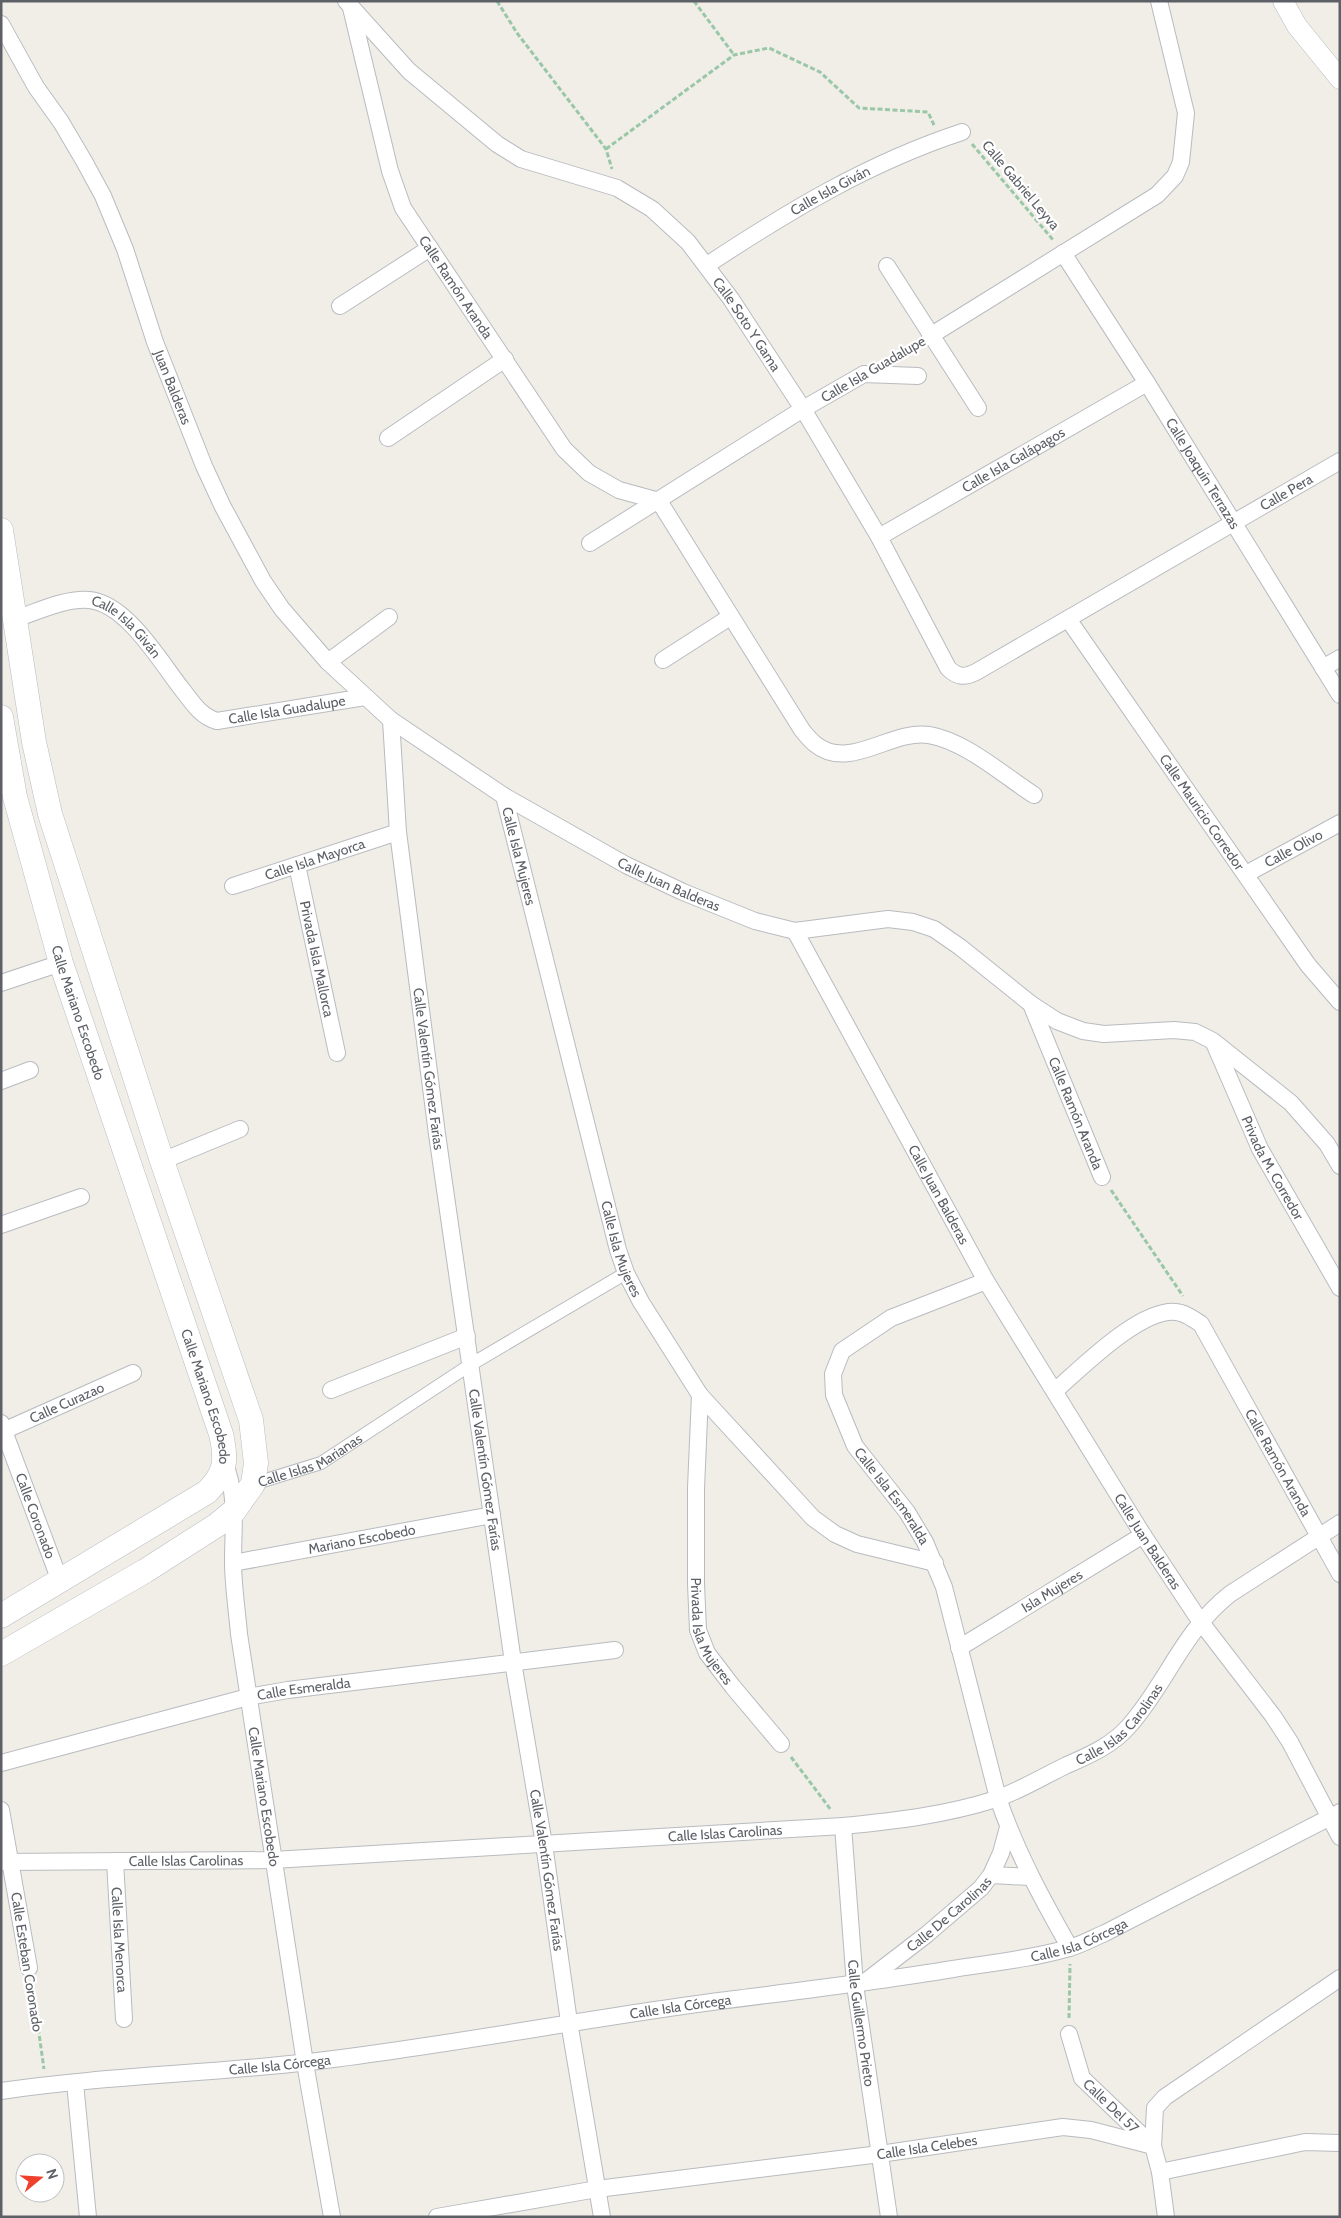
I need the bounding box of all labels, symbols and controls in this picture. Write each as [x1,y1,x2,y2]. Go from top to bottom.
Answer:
street label: Calle Gabriel Leyva [978,136,1064,234]
street label: Calle Isla Giván [787,162,873,220]
street label: Calle Ramón Aranda [415,232,497,342]
street label: Calle Soto Y Gama [709,274,785,375]
street label: Calle Isla Guadalupe [817,332,929,406]
street label: Juan Balderas [150,347,196,427]
street label: Calle Joaquín Terrazas [1162,414,1244,532]
street label: Calle Isla Galápagos [959,423,1068,496]
street label: Calle Pera [1256,470,1316,515]
street label: Calle Isla Giván [90,591,165,662]
street label: Calle Isla Guadalupe [227,691,347,728]
street label: Calle Mauricio Corredor [1155,751,1249,874]
street label: Calle Isla Mujeres [498,805,540,907]
street label: Calle Olivo [1261,825,1326,871]
street label: Calle Isla Mayorca [262,834,367,884]
street label: Calle Juan Balderas [614,853,723,915]
street label: Privada Isla Mallorca [296,899,338,1019]
street label: Calle Mariano Escobedo [48,943,109,1083]
street label: Calle Valentín Gómez Farías [409,987,448,1151]
street label: Calle Ramón Aranda [1045,1054,1107,1172]
street label: Privada M. Corredor [1238,1113,1308,1224]
street label: Calle Juan Balderas [904,1142,973,1248]
street label: Calle Isla Mujeres [597,1199,646,1300]
street label: Calle Mariano Escobedo [177,1327,233,1465]
street label: Calle Curazao [26,1378,107,1427]
street label: Calle Valentín Gómez Farías [465,1388,506,1552]
street label: Calle Ramón Aranda [1241,1406,1315,1520]
street label: Calle Islas Marianas [256,1429,366,1491]
street label: Calle Isla Esmeralda [850,1443,934,1548]
street label: Calle Coronado [11,1470,60,1562]
street label: Calle Juan Balderas [1110,1490,1186,1593]
street label: Mariano Escobedo [307,1520,417,1558]
street label: Isla Mujeres [1018,1565,1086,1617]
street label: Privada Isla Mujeres [687,1577,737,1689]
street label: Calle Esmeralda [256,1673,352,1704]
street label: Calle Islas Carolinas [1073,1680,1167,1769]
street label: Calle Mariano Escobedo [244,1726,284,1868]
street label: Calle Valentín Gómez Farías [526,1788,568,1952]
street label: Calle Islas Carolinas [668,1821,783,1845]
street label: Calle Islas Carolinas [129,1851,243,1870]
street label: Calle De Carolinas [903,1873,996,1956]
street label: Calle Isla Menorca [107,1886,132,1994]
street label: Calle Esteban Coronado [7,1891,47,2033]
street label: Calle Isla Córcega [1029,1914,1131,1966]
street label: Calle Guillermo Prieto [844,1959,879,2088]
street label: Calle Isla Córcega [629,1990,732,2023]
street label: Calle Isla Córcega [228,2050,332,2079]
street label: Calle Del 57 [1079,2075,1143,2137]
street label: Calle Isla Celebes [875,2131,979,2163]
north arrow [15,2153,65,2203]
text: N [42,2166,62,2181]

